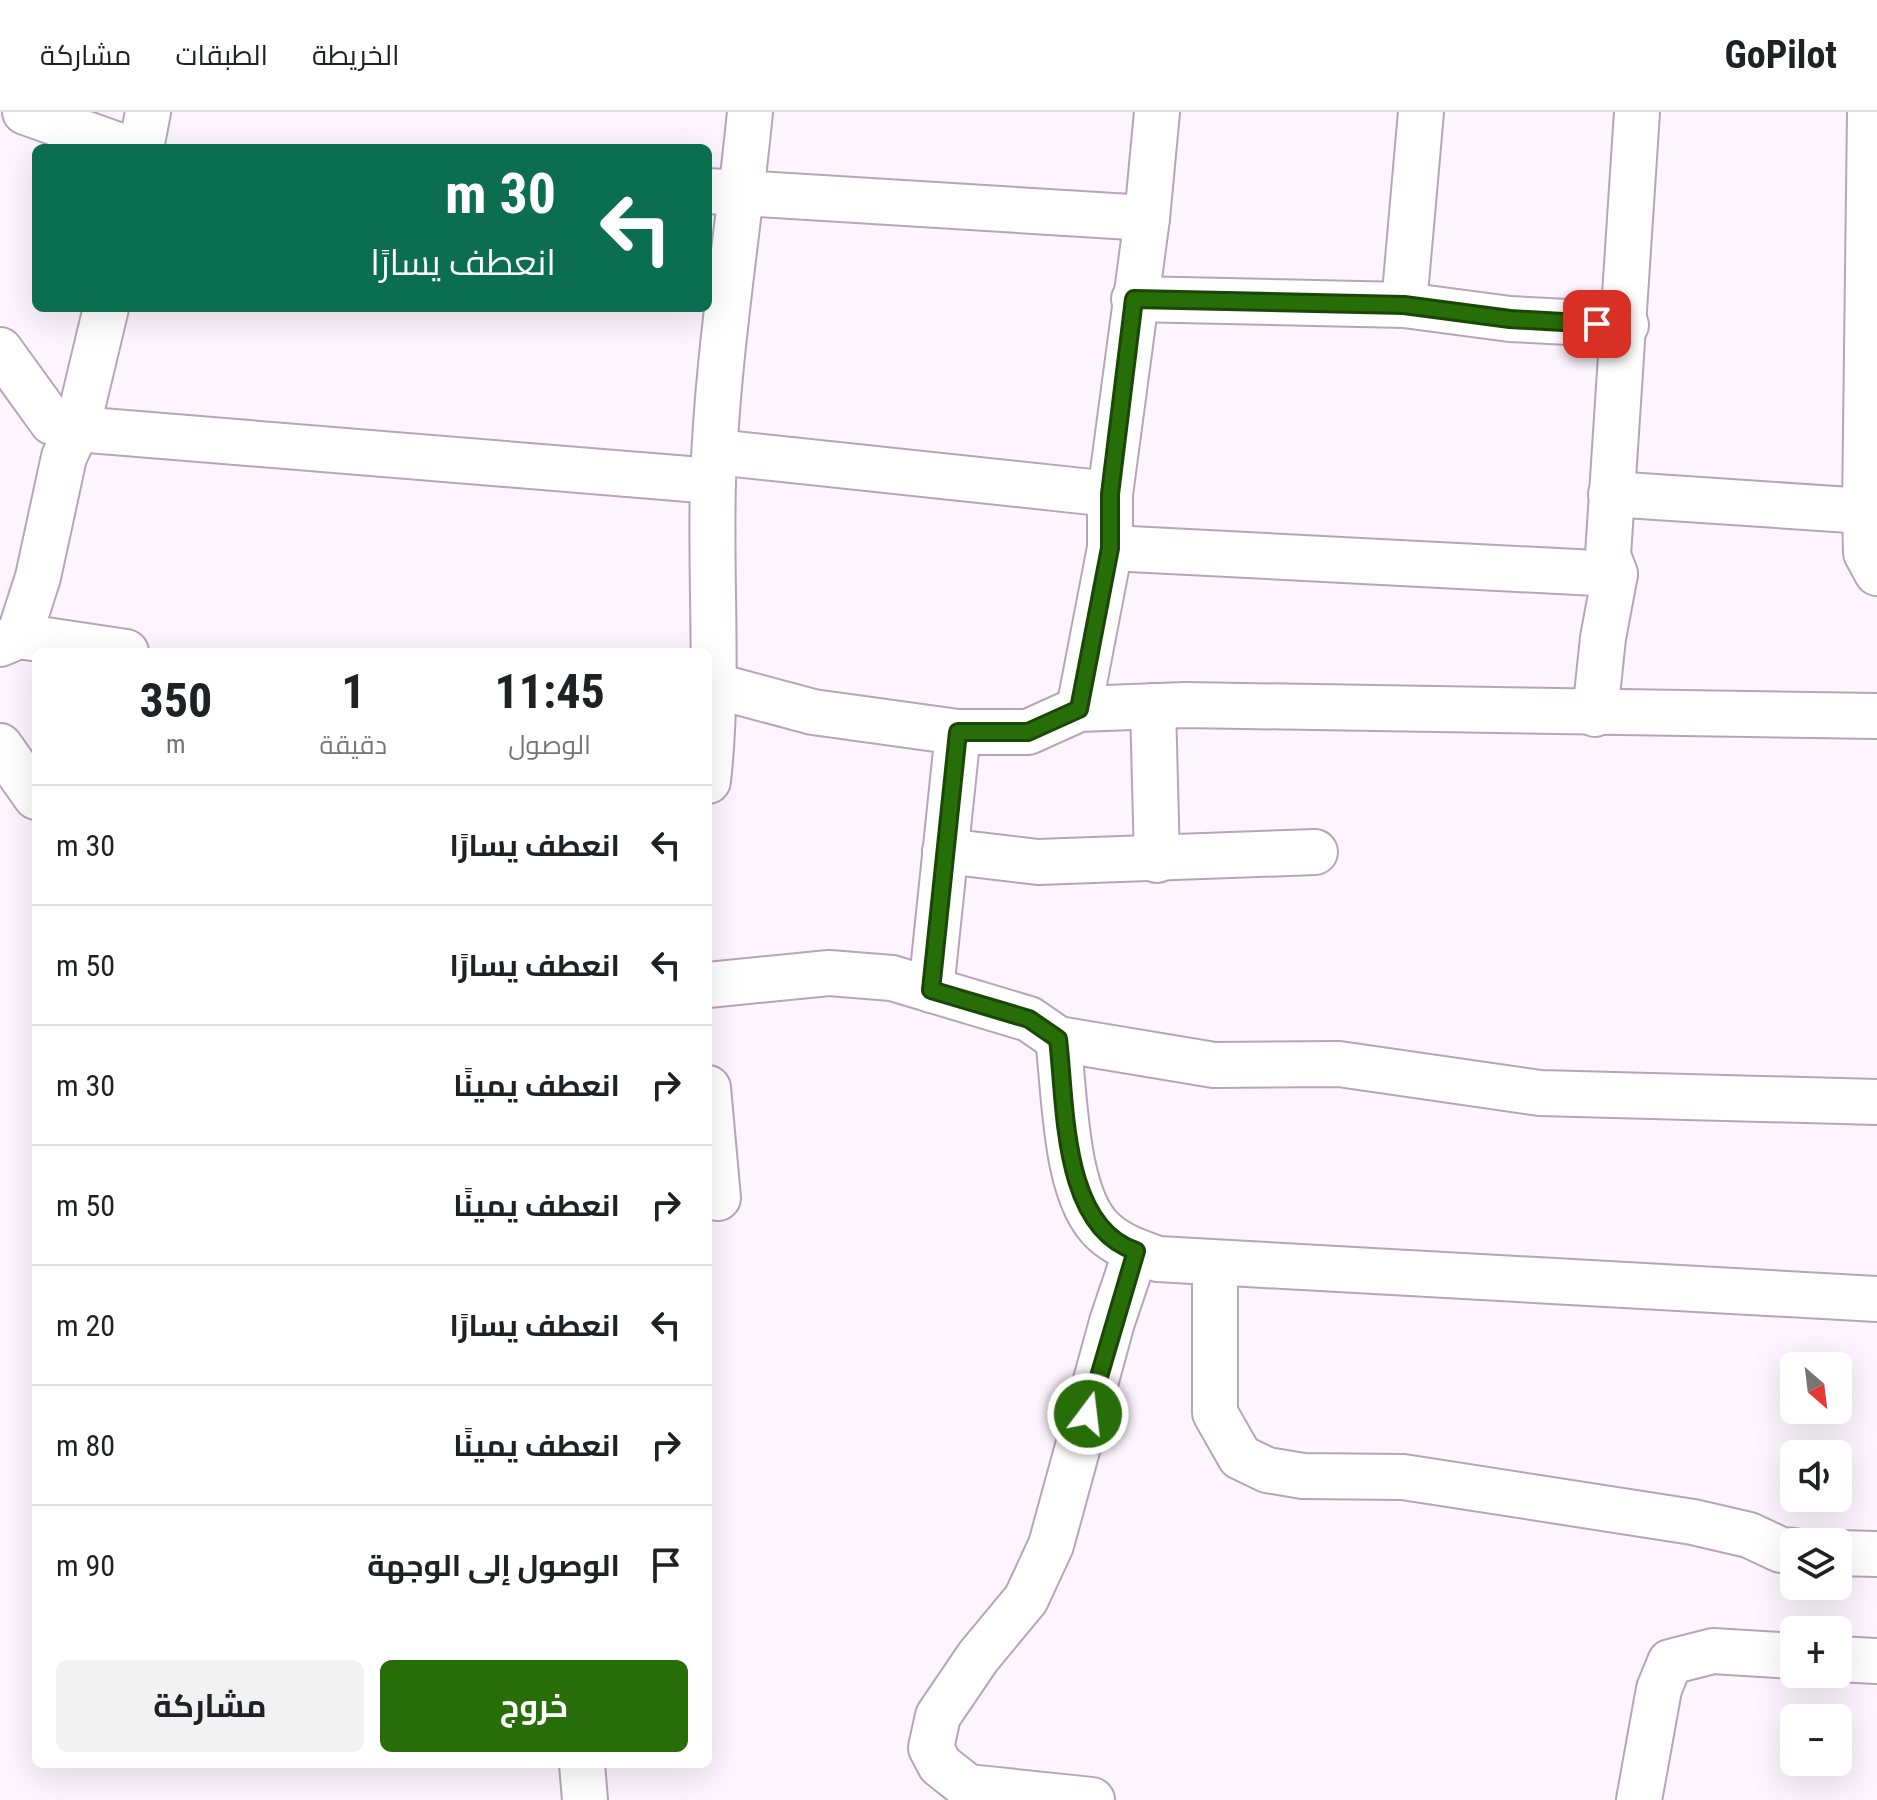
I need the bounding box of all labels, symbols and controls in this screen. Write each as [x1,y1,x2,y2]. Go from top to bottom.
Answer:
text: GoPilot [1725,33,1837,77]
text: مشاركة [40,39,131,72]
text: الطبقات [175,39,268,72]
text: الخريطة [312,39,399,72]
text: 30 m [445,161,556,227]
icon: left [584,176,688,280]
text: انعطف يسارًا [370,242,556,284]
pin [1563,290,1631,358]
icon: arrive [1575,302,1619,346]
text: 1 [341,663,365,720]
text: 11:45 [495,663,605,720]
text: 350 [139,672,212,729]
text: m [166,729,186,759]
text: دقيقة [320,730,387,760]
text: الوصول [508,730,591,760]
icon: left [644,823,688,867]
text: 30 m [56,828,115,863]
text: انعطف يسارًا [449,828,620,863]
icon: left [644,943,688,987]
text: 50 m [56,948,115,983]
text: انعطف يسارًا [449,948,620,983]
icon: right [644,1063,688,1107]
text: 30 m [56,1068,115,1103]
text: انعطف يمينًا [453,1068,620,1103]
icon: right [644,1183,688,1227]
text: 50 m [56,1188,115,1223]
text: انعطف يمينًا [453,1188,620,1223]
icon: left [644,1303,688,1347]
text: 20 m [56,1308,115,1343]
text: انعطف يسارًا [449,1308,620,1343]
north arrow [1780,1352,1852,1424]
map controls [1780,1352,1852,1776]
position arrow [1046,1372,1130,1456]
icon: right [644,1423,688,1467]
text: 80 m [56,1428,115,1463]
text: انعطف يمينًا [453,1428,620,1463]
button: sound [1780,1440,1852,1512]
button: layers [1780,1528,1852,1600]
icon: arrive [644,1543,688,1587]
text: 90 m [56,1548,115,1583]
text: الوصول إلى الوجهة [367,1548,620,1583]
button: + [1780,1616,1852,1688]
button: مشاركة [56,1660,364,1752]
button: خروج [380,1660,688,1752]
button: − [1780,1704,1852,1776]

